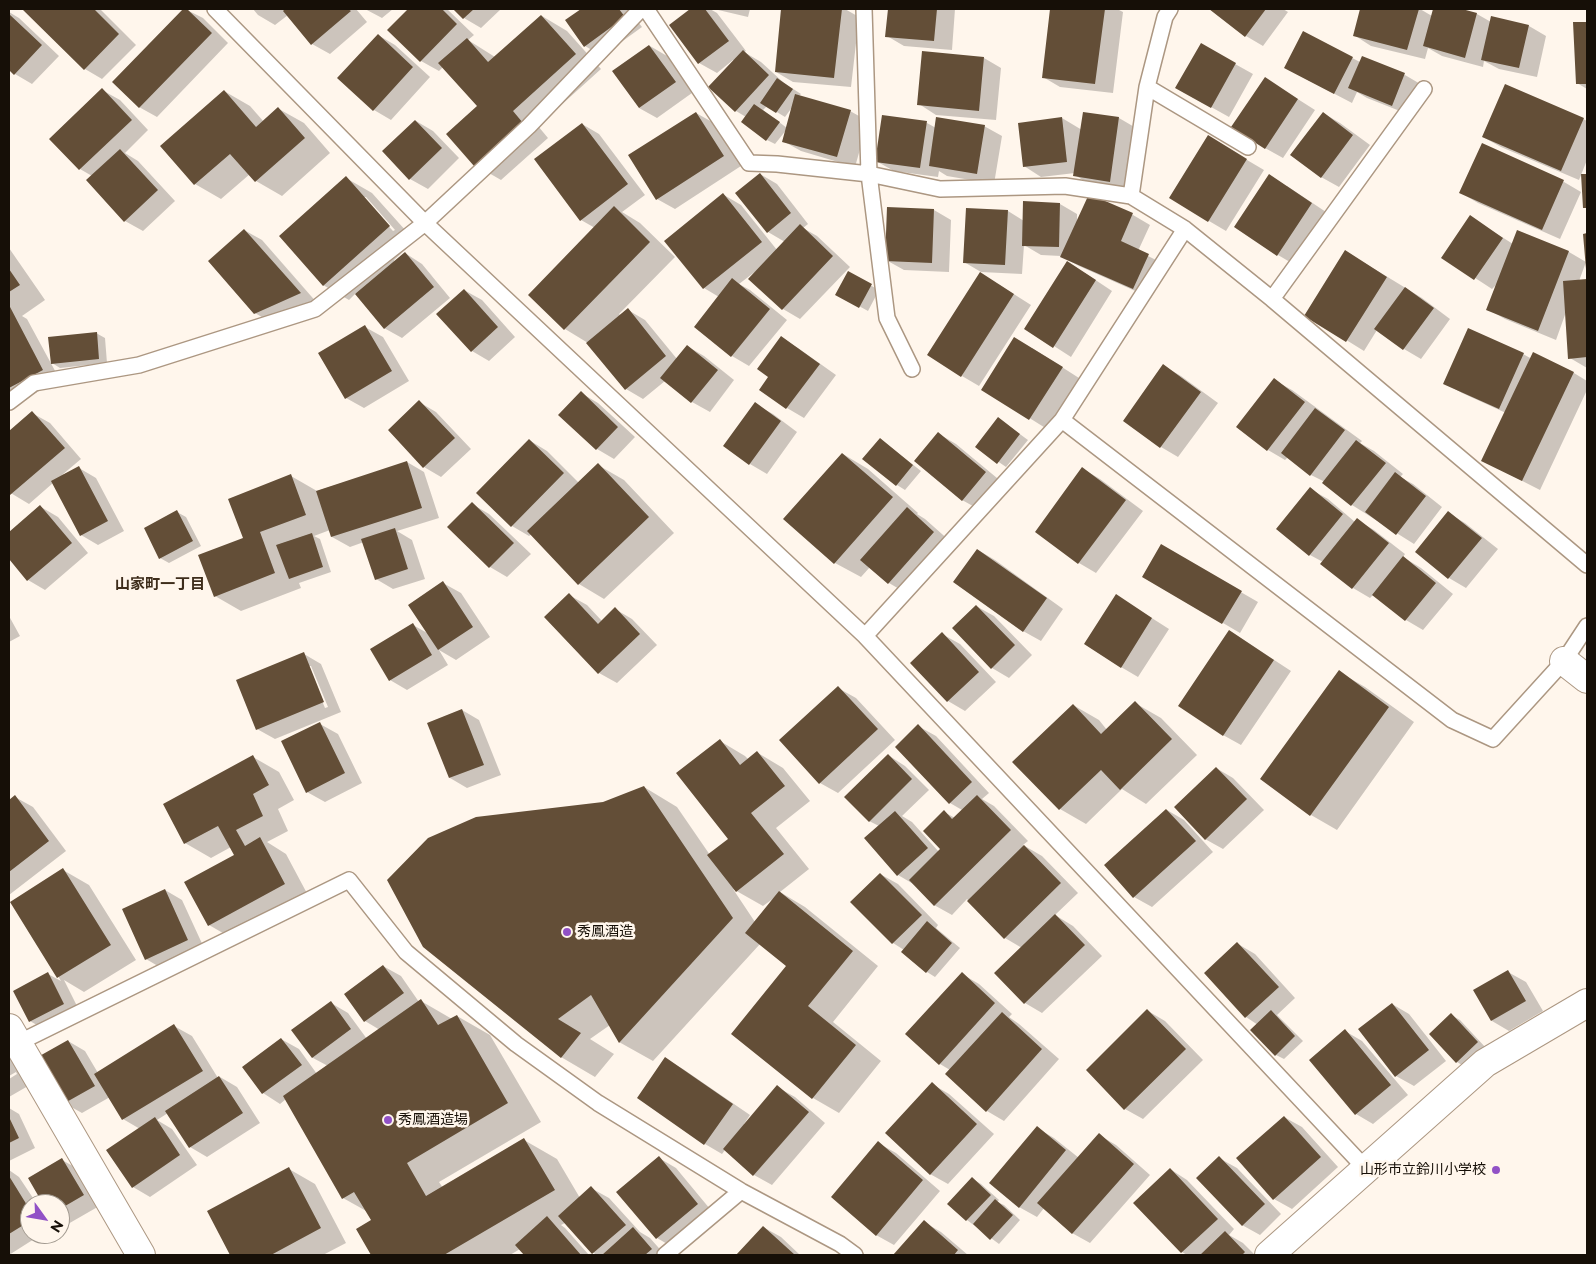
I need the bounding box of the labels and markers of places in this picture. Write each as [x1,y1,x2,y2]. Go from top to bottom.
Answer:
place label: 秀鳳酒造 [577,924,633,940]
marker: 秀鳳酒造 [561,926,573,938]
place label: 秀鳳酒造場 [398,1112,468,1128]
marker: 秀鳳酒造場 [382,1114,394,1126]
place label: 山形市立鈴川小学校 [1360,1162,1486,1178]
marker: 山形市立鈴川小学校 [1490,1164,1502,1176]

